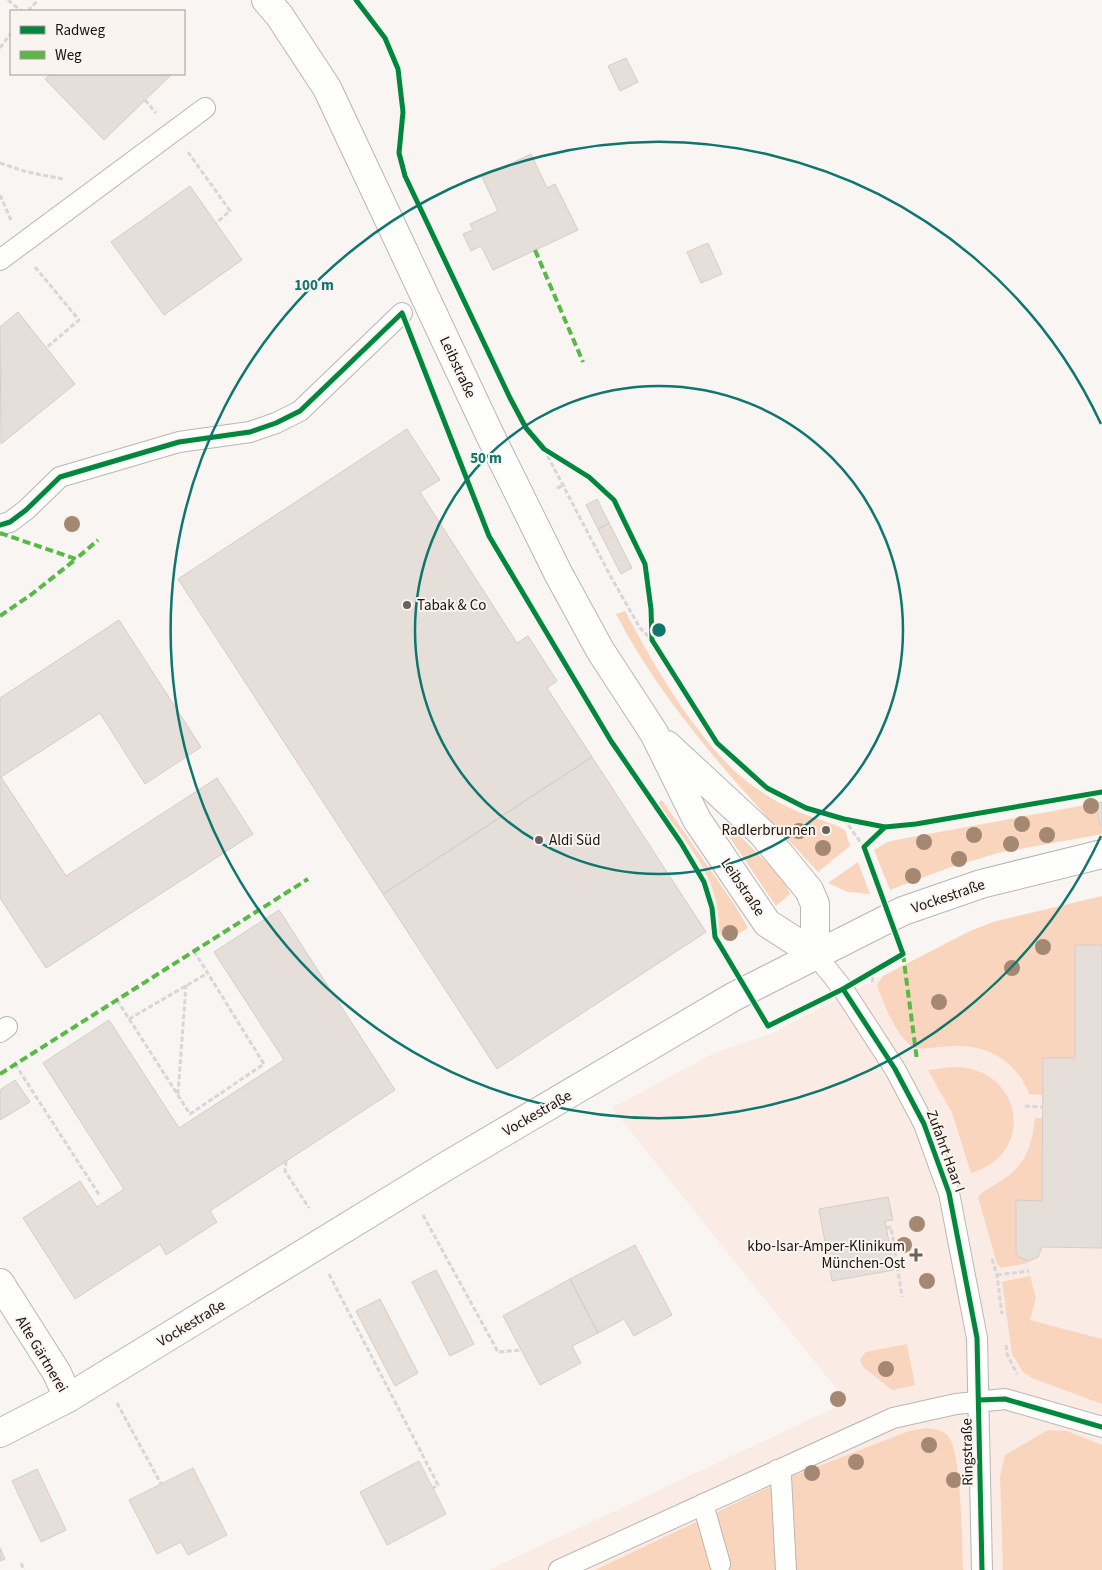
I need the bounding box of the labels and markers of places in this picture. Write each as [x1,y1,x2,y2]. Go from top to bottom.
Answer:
place label: Tabak & Co [417,595,486,616]
marker: Tabak & Co [401,599,413,611]
centre of rings [650,621,668,639]
place label: Radlerbrunnen [721,820,816,841]
marker: Radlerbrunnen [820,824,832,836]
place label: Aldi Süd [549,830,600,851]
marker: Aldi Süd [533,834,545,846]
place label: kbo-Isar-Amper-Klinikum München-Ost [747,1236,905,1274]
marker: kbo-Isar-Amper-Klinikum München-Ost [909,1248,923,1262]

